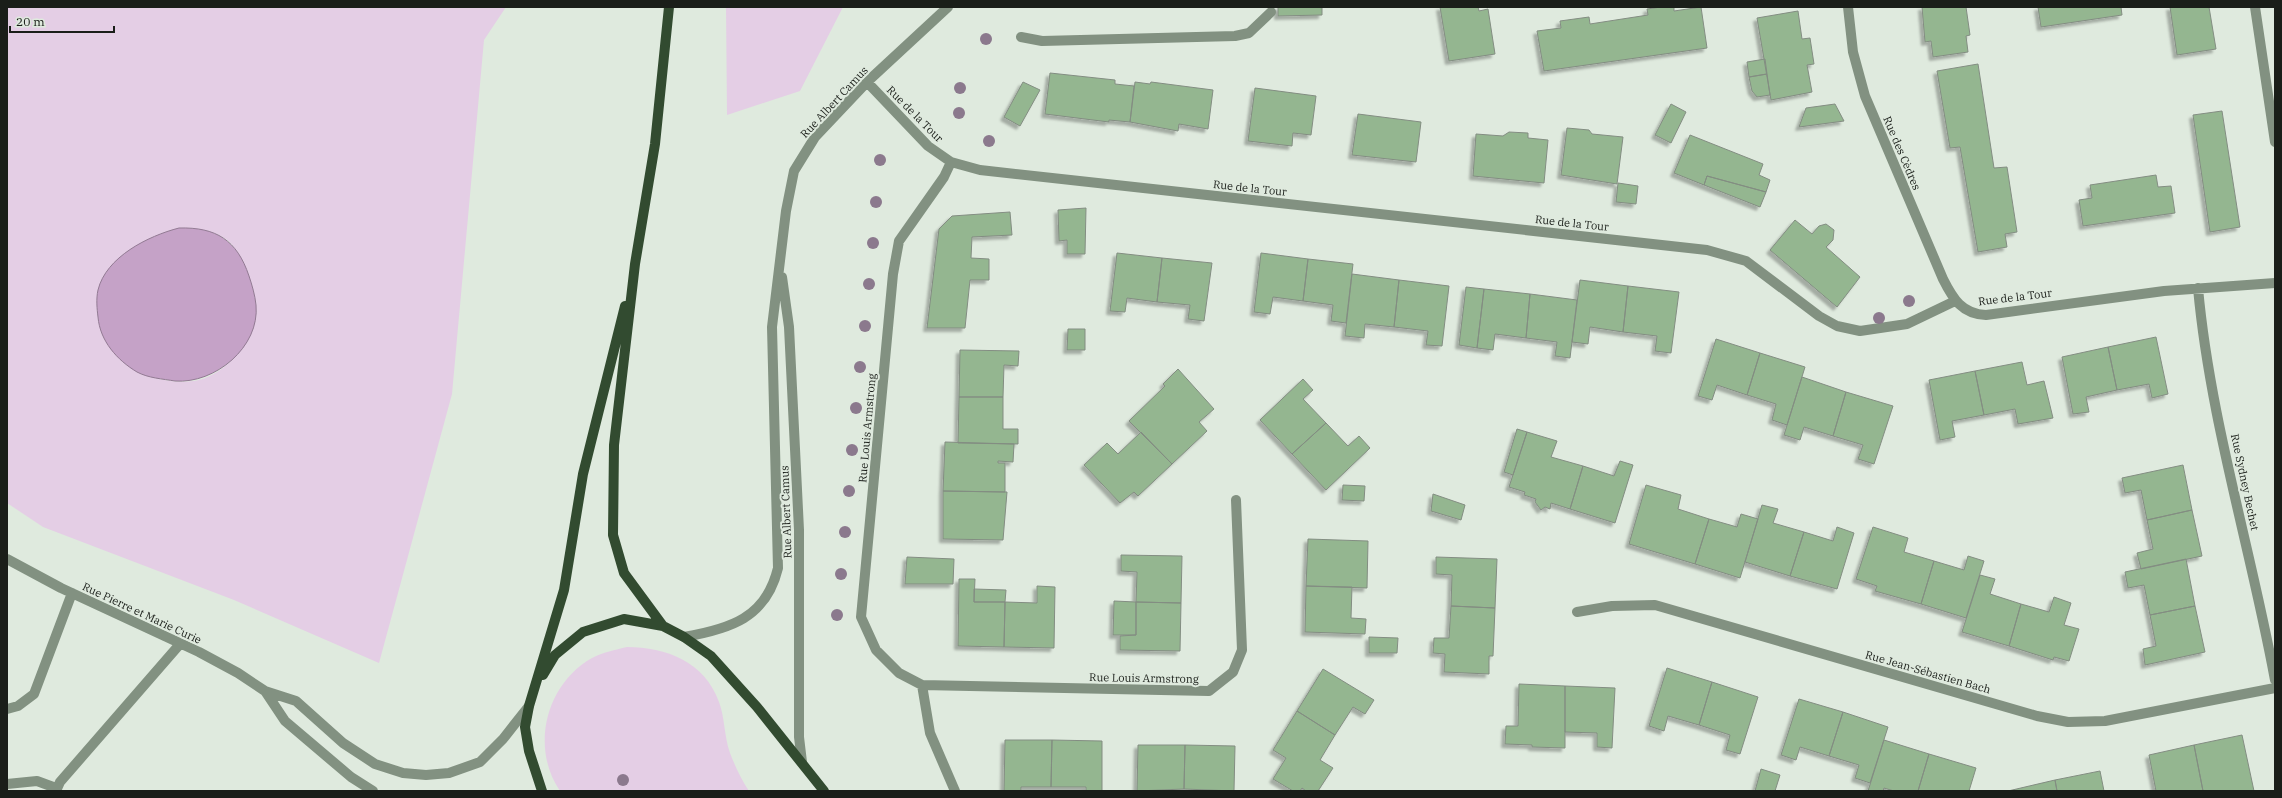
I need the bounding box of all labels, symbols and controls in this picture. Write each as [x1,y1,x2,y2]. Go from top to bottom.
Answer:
scale bar [10,8,114,34]
text: 20 m [16,14,45,29]
street label: Rue Albert Camus [797,63,871,141]
street label: Rue de la Tour [884,83,946,145]
street label: Rue des Cèdres [1880,114,1924,192]
street label: Rue de la Tour [1212,177,1288,199]
street label: Rue de la Tour [1534,212,1610,234]
street label: Rue de la Tour [1977,286,2053,308]
street label: Rue Louis Armstrong [855,373,879,483]
street label: Rue Sydney Bechet [2228,432,2262,532]
street label: Rue Albert Camus [777,465,795,559]
street label: Rue Pierre et Marie Curie [80,579,204,647]
street label: Rue Jean-Sébastien Bach [1864,647,1992,697]
street label: Rue Louis Armstrong [1089,670,1199,686]

